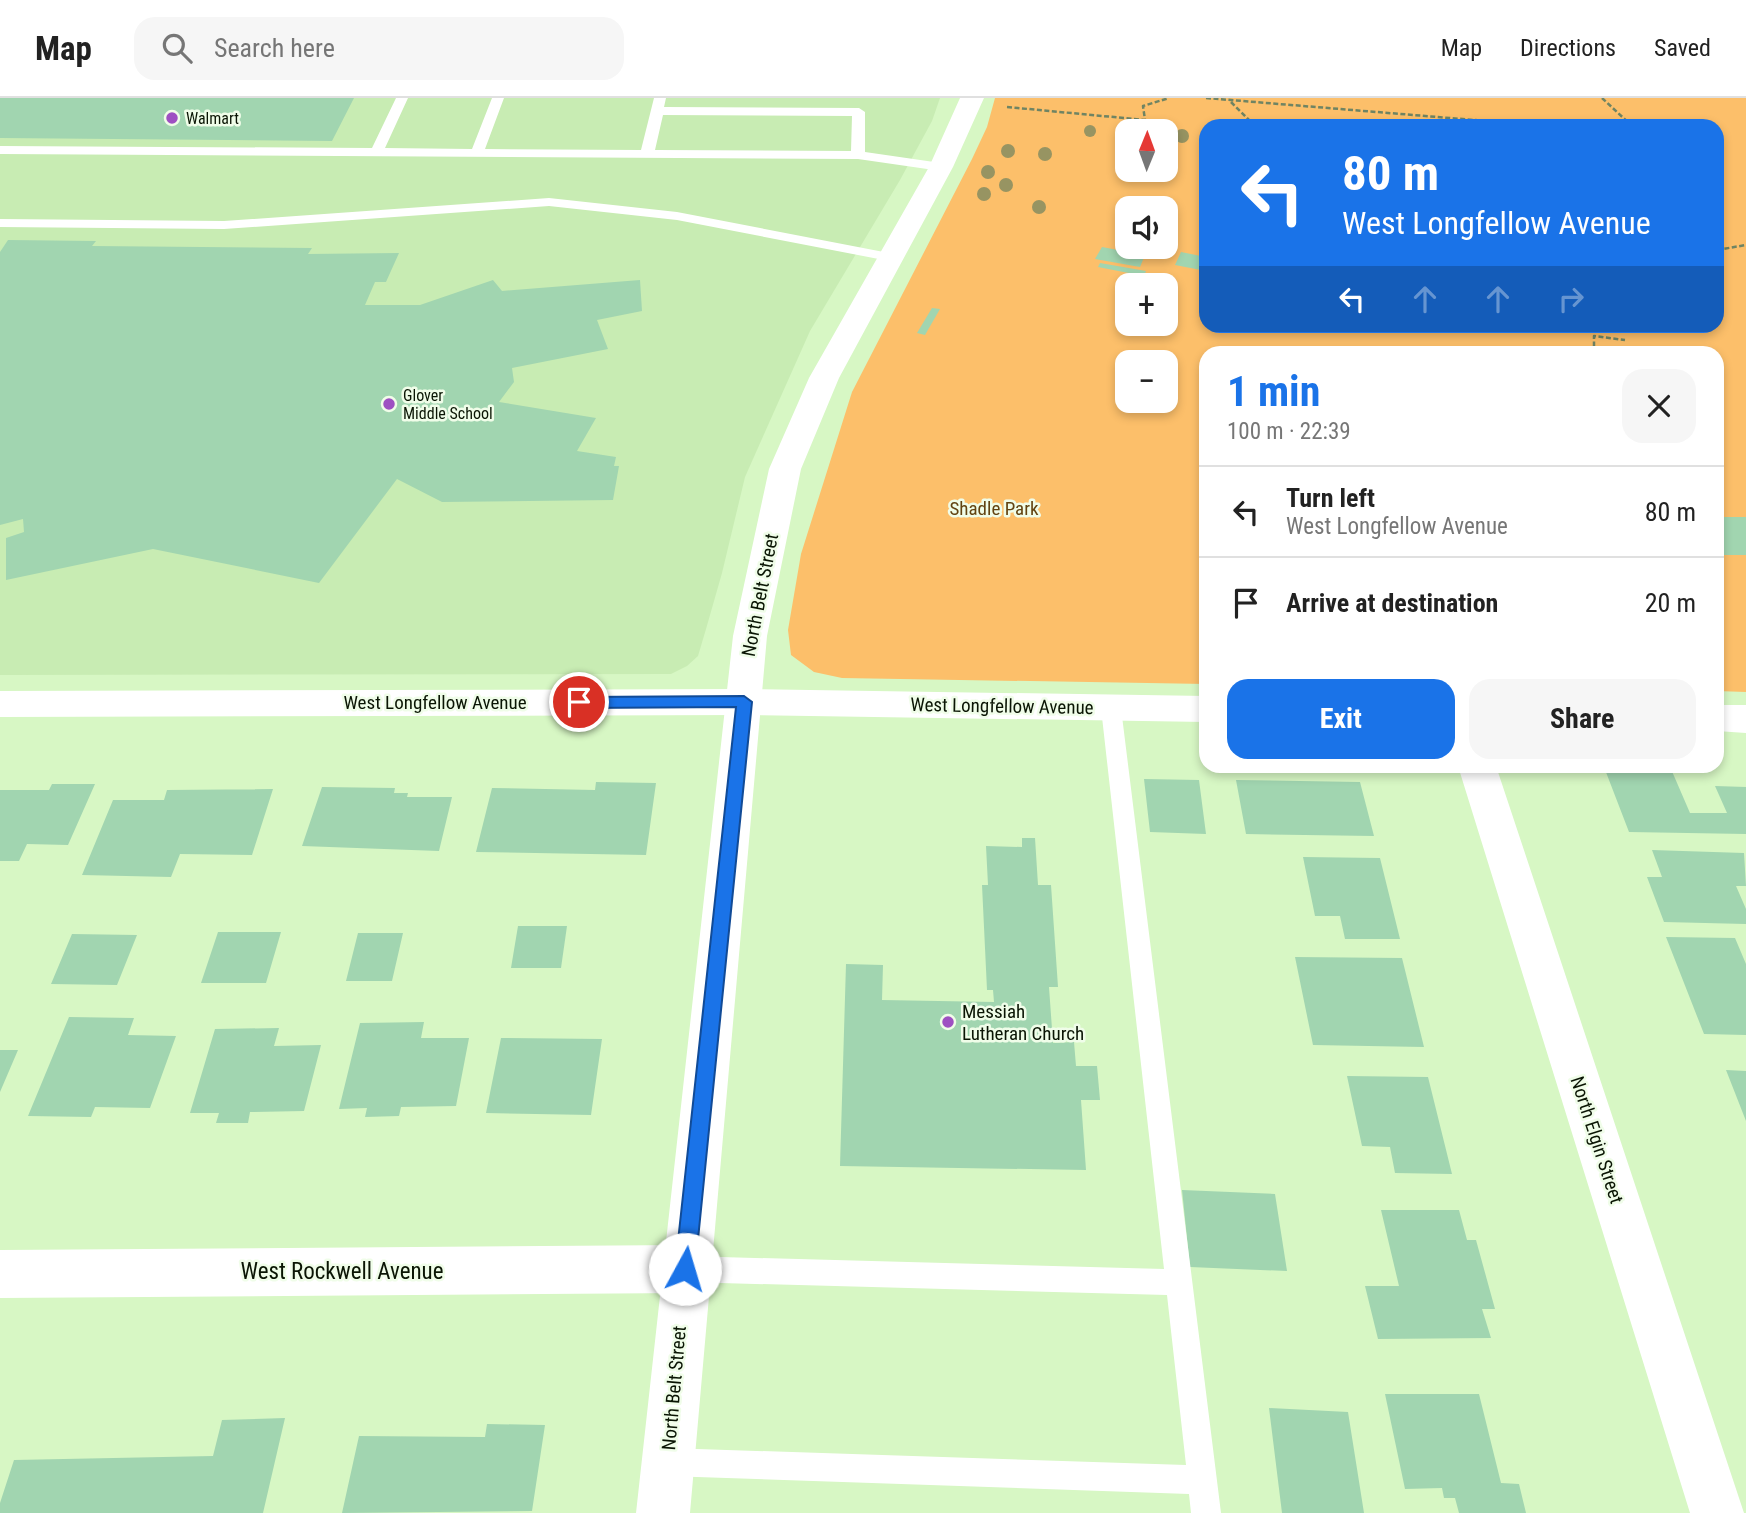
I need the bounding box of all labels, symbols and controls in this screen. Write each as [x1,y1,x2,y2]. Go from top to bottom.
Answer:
search box [134,17,624,80]
text: Map [35,29,92,68]
icon: search [158,29,196,67]
text: Search here [214,33,335,63]
text: Map [1441,34,1482,62]
text: Directions [1520,34,1616,62]
text: Saved [1654,34,1711,62]
place label: Walmart [186,109,239,128]
marker: Walmart [164,110,180,126]
north arrow [1115,119,1178,182]
map controls [1115,119,1178,413]
text: 80 m [1342,145,1439,202]
icon: left [1227,147,1318,238]
button: sound [1115,196,1178,259]
text: West Longfellow Avenue [1342,204,1651,242]
button: + [1115,273,1178,336]
icon: left [1333,280,1371,318]
icon: ahead [1406,280,1444,318]
icon: ahead [1479,280,1517,318]
icon: right [1552,280,1590,318]
button: − [1115,350,1178,413]
text: 1 min [1227,367,1320,416]
button: close [1622,369,1696,443]
place label: Glover Middle School [403,386,493,423]
marker: Glover Middle School [381,396,397,412]
text: 100 m · 22:39 [1227,418,1351,445]
text: Turn left [1286,483,1375,513]
icon: left [1227,493,1265,531]
park label: Shadle Park [949,497,1039,520]
text: 80 m [1645,497,1696,527]
text: West Longfellow Avenue [1286,513,1508,540]
street label: North Belt Street [737,532,783,658]
icon: arrive [1227,584,1265,622]
text: Arrive at destination [1286,588,1498,618]
text: 20 m [1645,588,1696,618]
pin [549,672,609,732]
button: Exit [1227,679,1455,759]
button: Share [1469,679,1696,759]
icon: arrive [560,683,598,721]
street label: West Longfellow Avenue [343,691,527,714]
street label: West Longfellow Avenue [910,693,1094,719]
place label: Messiah Lutheran Church [962,1000,1084,1045]
marker: Messiah Lutheran Church [940,1014,956,1030]
street label: North Elgin Street [1566,1074,1628,1206]
position arrow [648,1232,722,1306]
street label: West Rockwell Avenue [240,1258,444,1285]
street label: North Belt Street [657,1325,691,1451]

